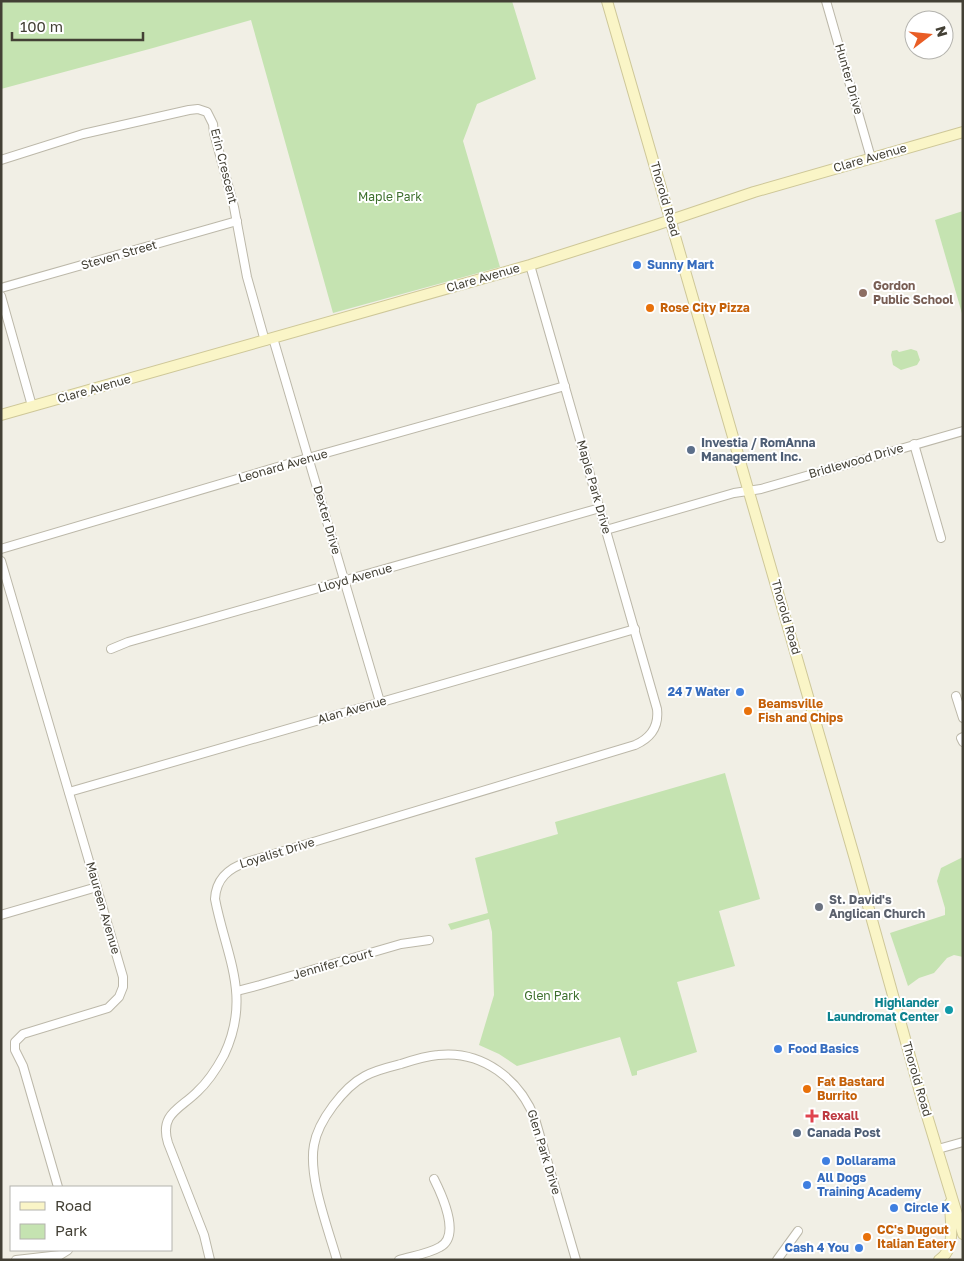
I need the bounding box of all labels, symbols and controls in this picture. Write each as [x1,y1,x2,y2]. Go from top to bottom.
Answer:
scale bar [12,10,144,42]
north arrow [904,10,954,60]
text: 100 m [20,17,63,35]
text: N [932,24,952,39]
street label: Hunter Drive [832,42,867,116]
street label: Erin Crescent [208,127,241,205]
street label: Clare Avenue [831,140,908,175]
street label: Thorold Road [648,160,683,238]
park label: Maple Park [358,189,422,204]
street label: Steven Street [79,236,159,273]
place label: Sunny Mart [647,257,714,272]
marker: Sunny Mart [631,259,643,271]
street label: Clare Avenue [444,260,521,295]
place label: Gordon Public School [873,278,953,307]
marker: Gordon Public School [857,287,869,299]
place label: Rose City Pizza [660,300,750,315]
marker: Rose City Pizza [644,302,656,314]
street label: Clare Avenue [55,371,132,406]
place label: Investia / RomAnna Management Inc. [701,435,816,464]
street label: Maple Park Drive [574,438,615,536]
street label: Bridlewood Drive [807,440,905,481]
marker: Investia / RomAnna Management Inc. [685,444,697,456]
street label: Leonard Avenue [236,446,329,485]
street label: Dexter Drive [310,484,345,556]
street label: Lloyd Avenue [316,560,394,595]
street label: Thorold Road [769,578,804,656]
place label: 24 7 Water [668,684,730,699]
marker: 24 7 Water [734,686,746,698]
street label: Alan Avenue [316,692,388,727]
place label: Beamsville Fish and Chips [758,696,843,725]
marker: Beamsville Fish and Chips [742,705,754,717]
street label: Loyalist Drive [237,834,316,871]
street label: Maureen Avenue [83,860,124,956]
place label: St. David's Anglican Church [829,892,925,921]
marker: St. David's Anglican Church [813,901,825,913]
street label: Jennifer Court [291,945,375,982]
park label: Glen Park [524,988,580,1003]
place label: Highlander Laundromat Center [827,995,939,1024]
marker: Highlander Laundromat Center [943,1004,955,1016]
street label: Thorold Road [900,1040,935,1118]
place label: Food Basics [788,1041,859,1056]
marker: Food Basics [772,1043,784,1055]
place label: Fat Bastard Burrito [817,1074,884,1103]
marker: Fat Bastard Burrito [801,1083,813,1095]
street label: Glen Park Drive [524,1107,565,1196]
place label: Rexall [822,1108,859,1123]
marker: Rexall [806,1110,818,1122]
place label: Canada Post [807,1125,881,1140]
marker: Canada Post [791,1127,803,1139]
place label: Dollarama [836,1153,896,1168]
marker: Dollarama [820,1155,832,1167]
place label: All Dogs Training Academy [817,1170,922,1199]
marker: All Dogs Training Academy [801,1179,813,1191]
legend [10,1186,172,1251]
text: Road [55,1196,92,1214]
place label: Circle K [904,1200,950,1215]
marker: Circle K [888,1202,900,1214]
text: Park [55,1221,88,1239]
place label: CC's Dugout Italian Eatery [877,1222,957,1251]
marker: CC's Dugout Italian Eatery [861,1231,873,1243]
place label: Cash 4 You [784,1240,849,1255]
marker: Cash 4 You [853,1242,865,1254]

